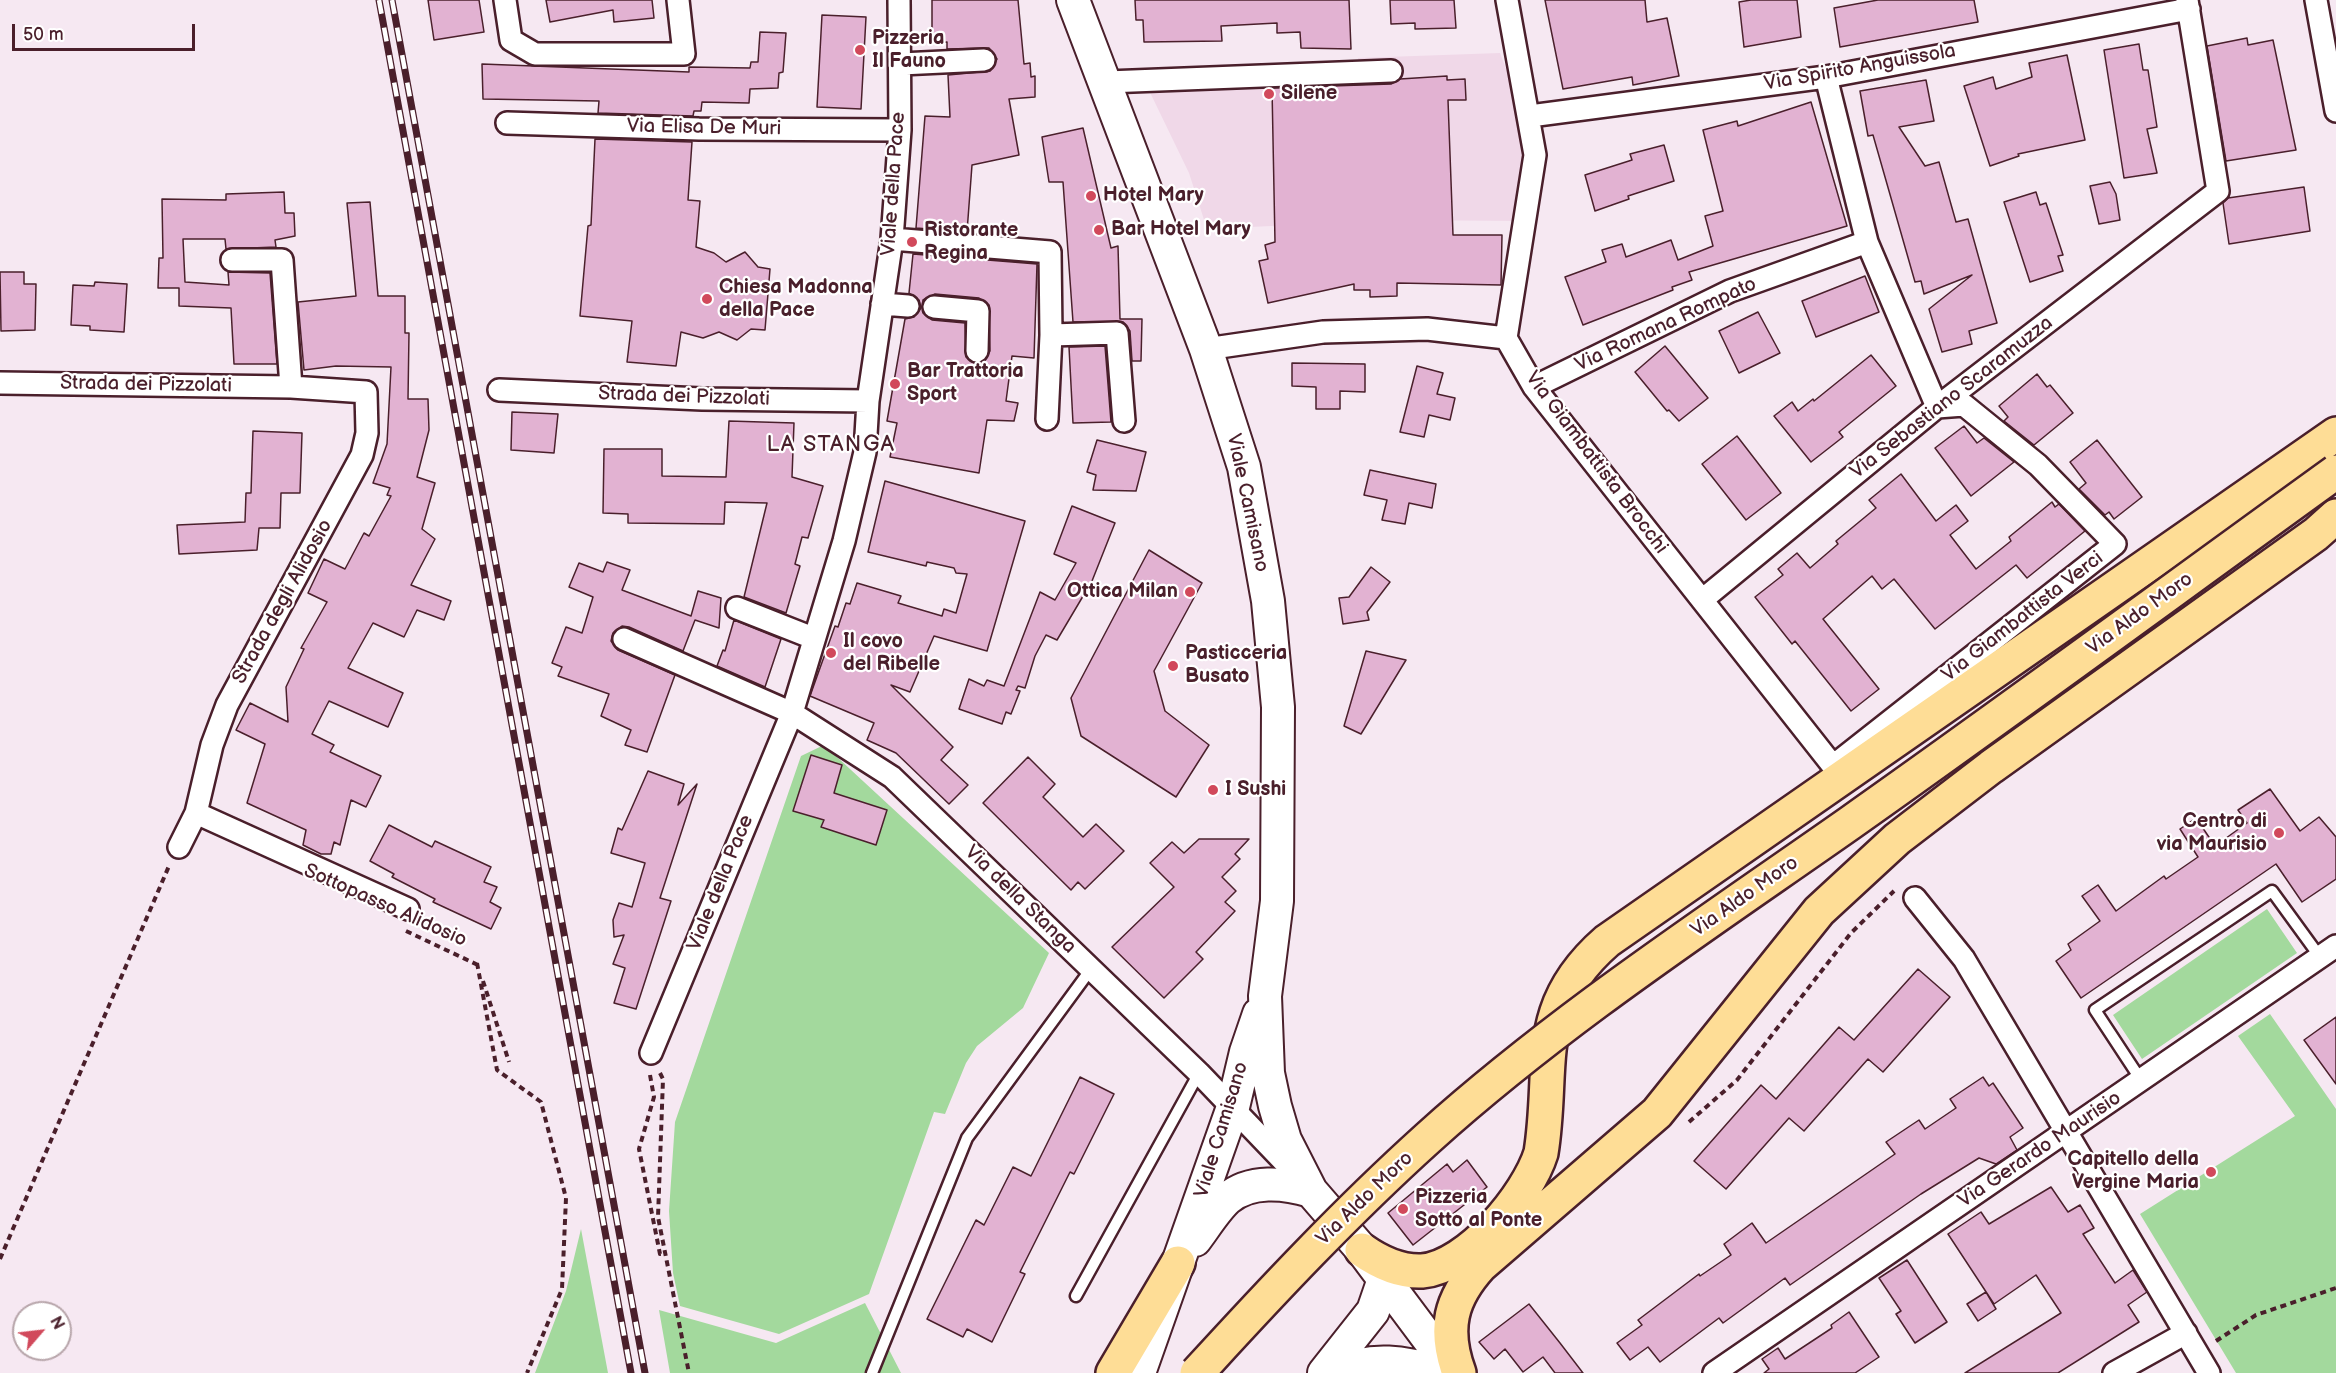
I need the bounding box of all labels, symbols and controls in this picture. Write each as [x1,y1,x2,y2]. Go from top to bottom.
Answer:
scale bar [15,12,198,50]
text: 50 m [23,24,64,45]
place label: Pizzeria Il Fauno [872,27,946,74]
street label: Via Spirito Anguissola [1762,39,1958,97]
marker: Pizzeria Il Fauno [853,43,867,57]
place label: Silene [1281,82,1337,106]
marker: Silene [1262,87,1276,101]
street label: Viale della Pace [877,111,911,257]
street label: Via Elisa De Muri [627,115,781,141]
place label: Hotel Mary [1103,184,1204,208]
marker: Hotel Mary [1084,189,1098,203]
place label: Bar Hotel Mary [1111,218,1251,242]
place label: Ristorante Regina [924,219,1018,266]
marker: Bar Hotel Mary [1092,223,1106,237]
marker: Ristorante Regina [905,235,919,249]
street label: Via Romana Rompato [1572,272,1760,378]
place label: Chiesa Madonna della Pace [719,276,873,323]
marker: Chiesa Madonna della Pace [700,292,714,306]
street label: Via Sebastiano Scaramuzza [1846,311,2058,485]
place label: Bar Trattoria Sport [907,360,1024,407]
street label: Via Giambattista Brocchi [1520,367,1672,559]
street label: Strada dei Pizzolati [60,372,232,398]
marker: Bar Trattoria Sport [888,377,902,391]
street label: Strada dei Pizzolati [598,382,770,412]
district label: LA STANGA [767,432,895,458]
street label: Viale Camisano [1221,432,1273,574]
street label: Strada degli Alidosio [228,516,338,688]
street label: Via Giambattista Verci [1938,547,2108,687]
street label: Via Aldo Moro [2082,567,2198,661]
place label: Ottica Milan [1067,580,1178,604]
marker: Ottica Milan [1183,585,1197,599]
place label: Il covo del Ribelle [843,630,940,677]
place label: Pasticceria Busato [1185,642,1287,689]
marker: Il covo del Ribelle [824,646,838,660]
marker: Pasticceria Busato [1166,659,1180,673]
place label: I Sushi [1225,778,1286,802]
marker: I Sushi [1206,783,1220,797]
place label: Centro di via Maurisio [2157,810,2267,857]
street label: Viale della Pace [683,812,759,954]
marker: Centro di via Maurisio [2272,826,2286,840]
street label: Via della Stanga [959,841,1081,959]
street label: Via Aldo Moro [1687,851,1803,943]
street label: Sottopasso Alidosio [300,859,470,953]
street label: Viale Camisano [1190,1059,1254,1201]
street label: Via Gerardo Maurisio [1954,1087,2126,1213]
street label: Via Aldo Moro [1312,1147,1418,1251]
place label: Capitello della Vergine Maria [2068,1148,2199,1195]
marker: Capitello della Vergine Maria [2204,1165,2218,1179]
place label: Pizzeria Sotto al Ponte [1415,1186,1542,1233]
marker: Pizzeria Sotto al Ponte [1396,1202,1410,1216]
north arrow [12,1301,72,1361]
text: N [45,1313,68,1333]

